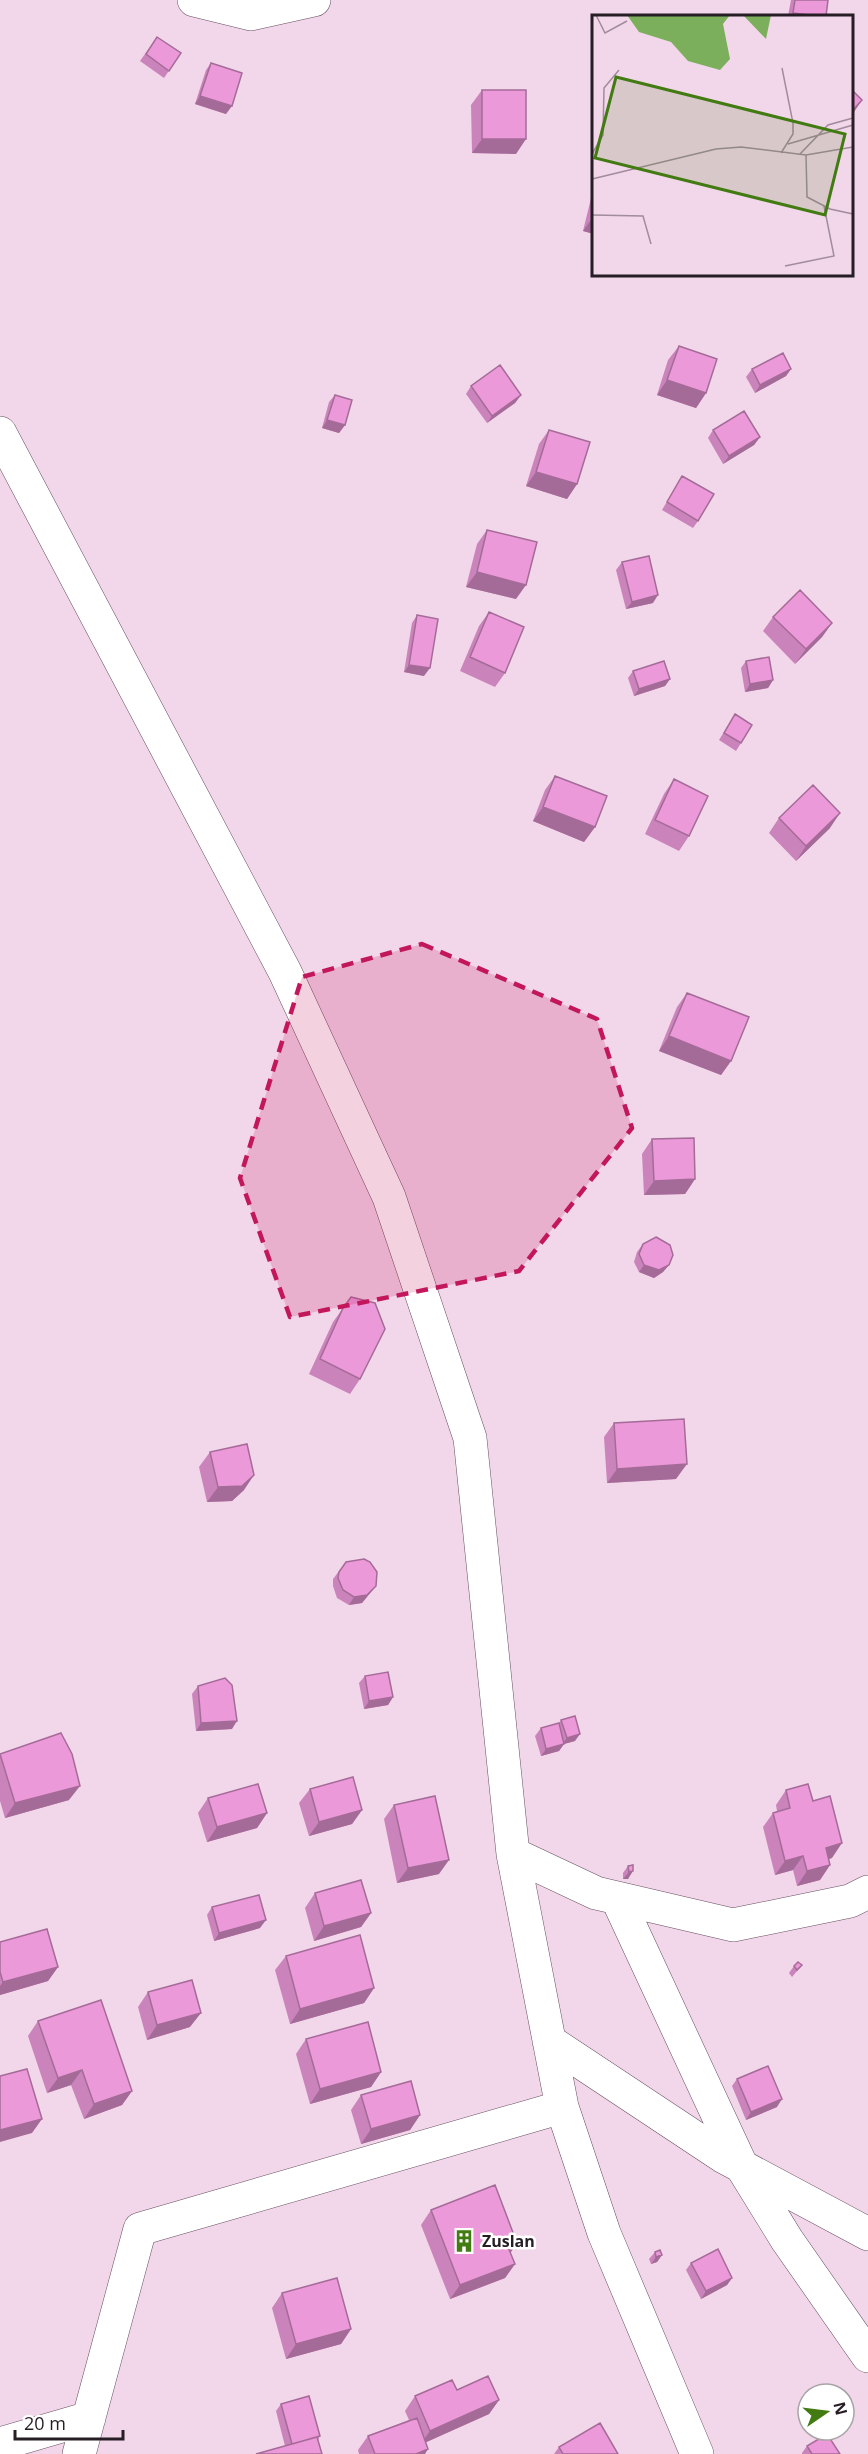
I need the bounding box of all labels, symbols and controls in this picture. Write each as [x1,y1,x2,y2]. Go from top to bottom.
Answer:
inset map [592,15,853,276]
building icon: Zuslan [451,2228,477,2254]
place label: Zuslan [482,2230,535,2252]
north arrow [796,2382,856,2442]
text: N [828,2399,853,2417]
scale bar [15,2403,123,2441]
text: 20 m [24,2411,66,2435]

